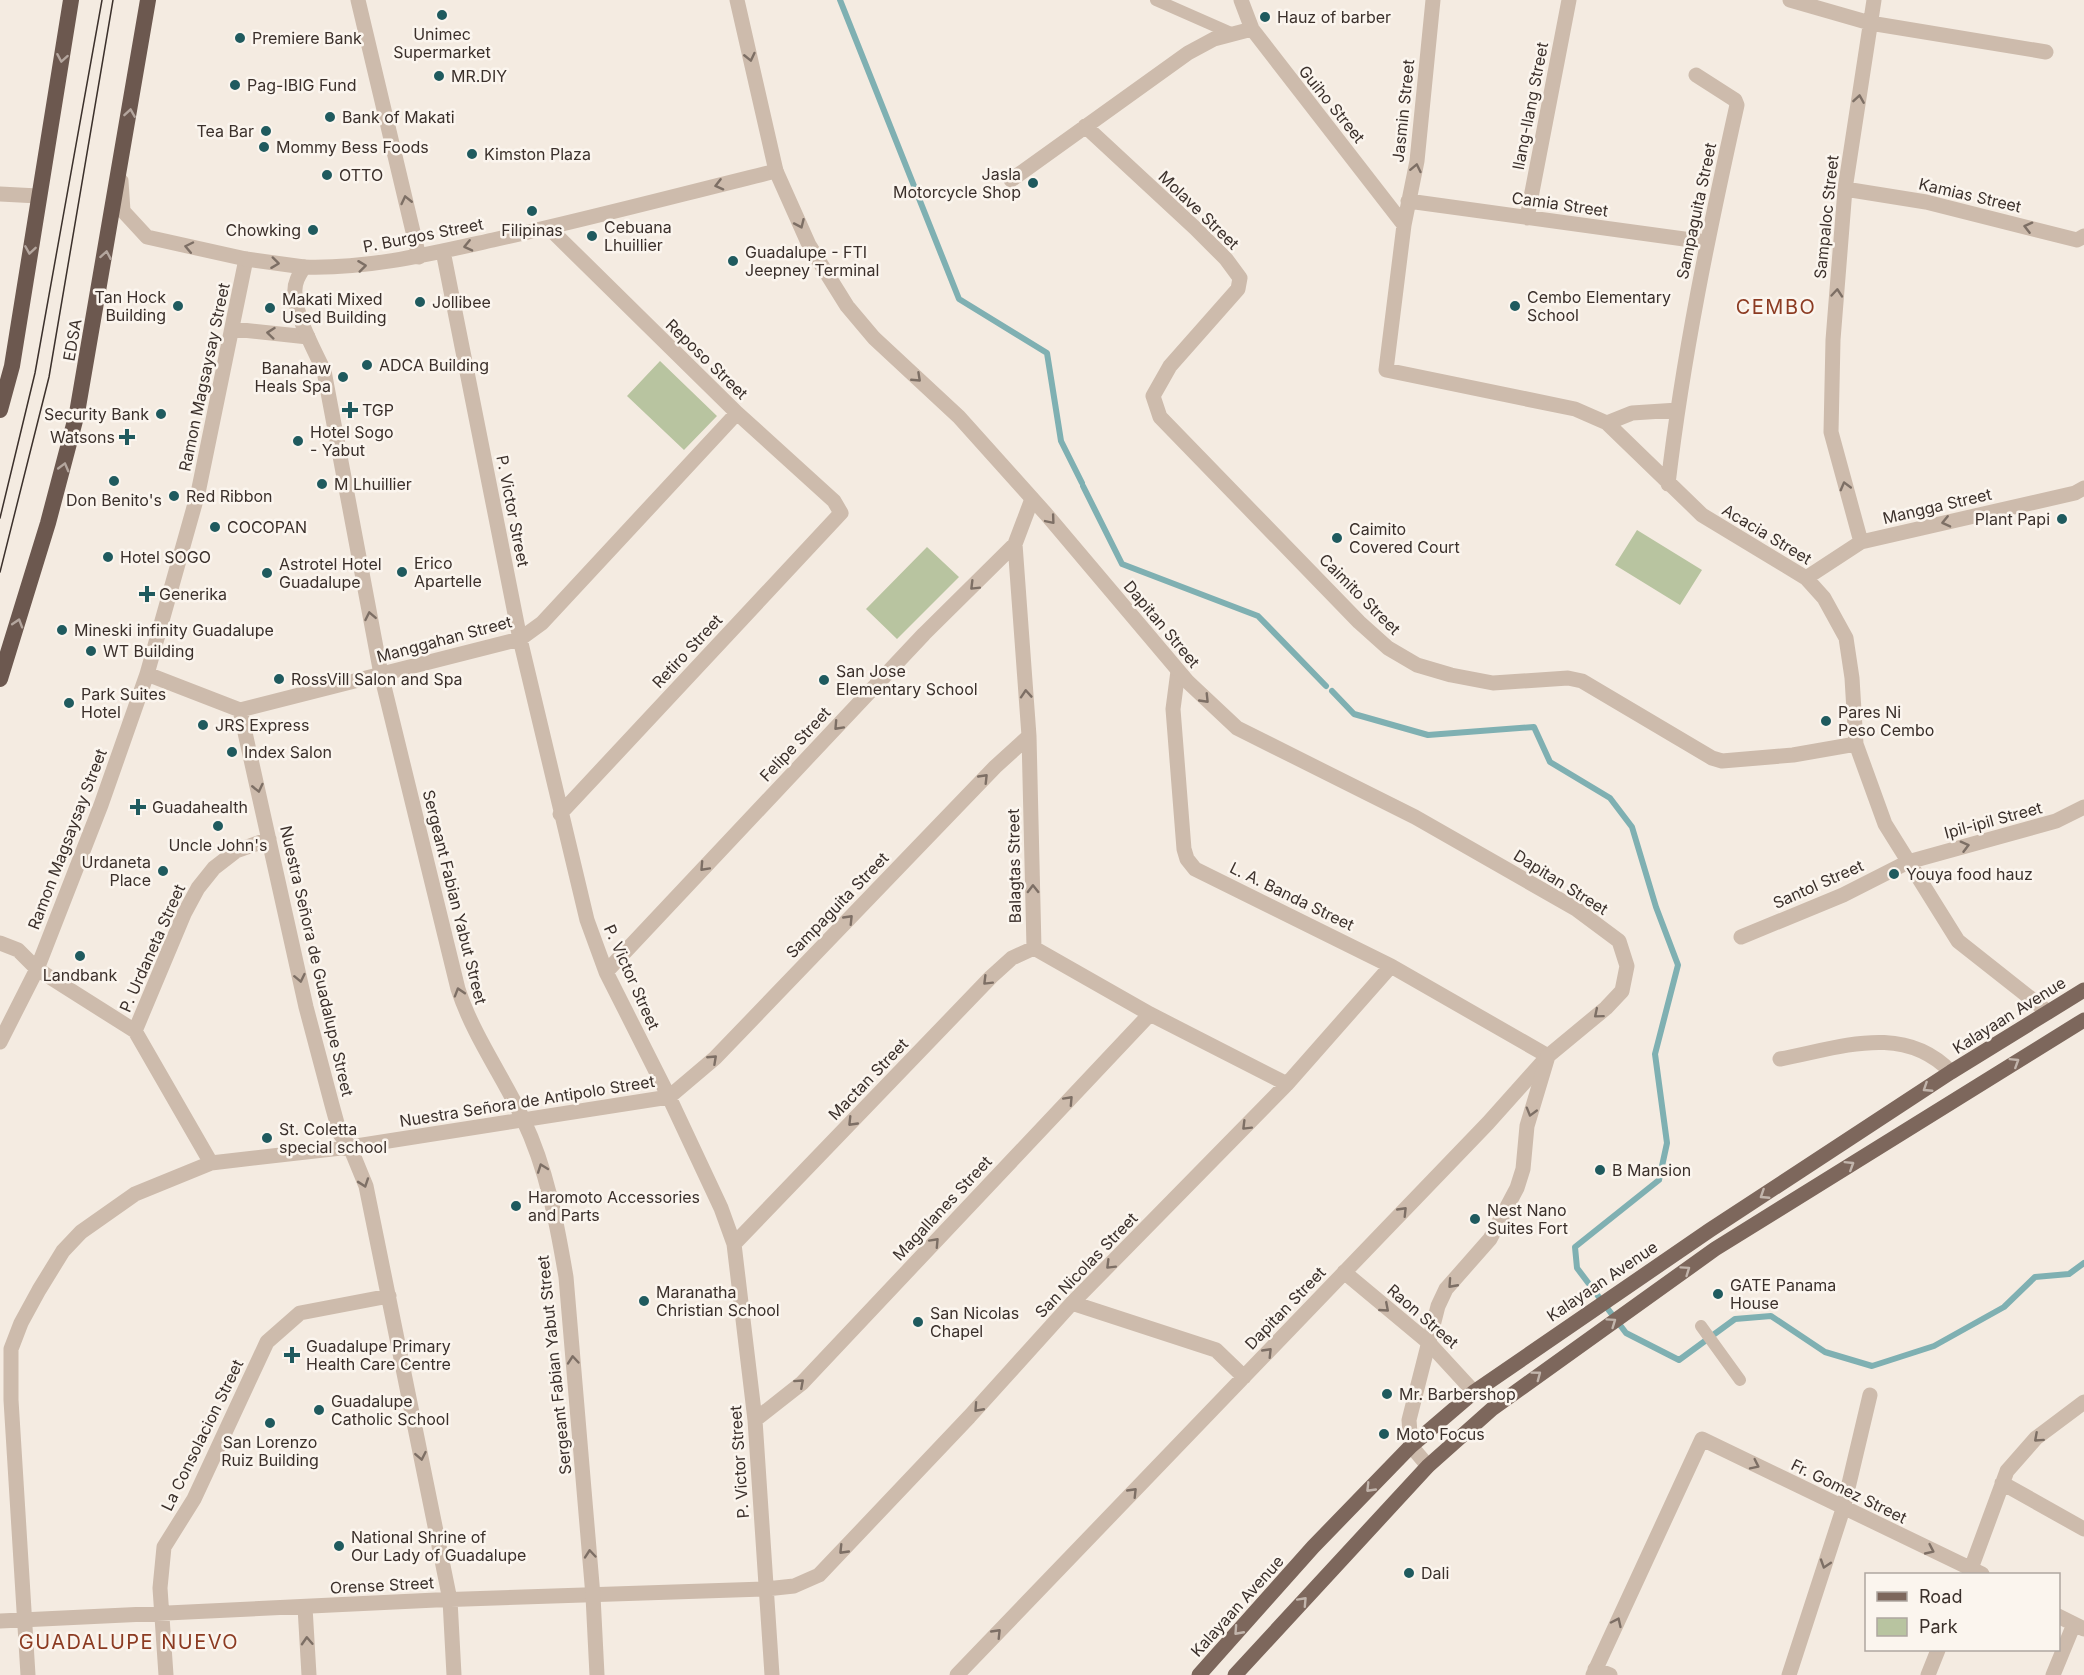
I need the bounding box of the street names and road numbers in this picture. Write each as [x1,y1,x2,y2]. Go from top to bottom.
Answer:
street label: Ilang-Ilang Street [1508,40,1552,172]
street label: Jasmin Street [1388,58,1418,164]
street label: Guiho Street [1295,61,1369,147]
street label: Sampaguita Street [1672,141,1720,281]
street label: Sampaloc Street [1810,154,1842,280]
street label: Molave Street [1155,167,1243,253]
street label: Kamias Street [1917,173,2023,217]
street label: Camia Street [1510,187,1610,221]
street label: P. Burgos Street [361,214,485,256]
street label: Ramon Magsaysay Street [174,281,234,473]
street label: Reposo Street [662,315,752,403]
street label: EDSA [58,317,86,363]
street label: P. Victor Street [492,454,534,568]
street label: Mangga Street [1881,484,1993,528]
street label: Acacia Street [1719,499,1815,569]
street label: Caimito Street [1315,549,1405,639]
street label: Dapitan Street [1120,576,1204,672]
street label: Retiro Street [648,610,726,692]
street label: Manggahan Street [374,611,514,667]
street label: Felipe Street [755,703,835,785]
street label: Ramon Magsaysay Street [23,746,111,932]
street label: Sergeant Fabian Yabut Street [419,788,491,1006]
street label: Ipil-ipil Street [1942,797,2044,843]
street label: Balagtas Street [1003,809,1025,923]
street label: Nuestra Señora de Guadalupe Street [276,824,358,1098]
street label: Dapitan Street [1510,845,1612,919]
street label: Sampaguita Street [781,848,893,962]
street label: Santol Street [1770,855,1866,913]
street label: L. A. Banda Street [1227,857,1357,935]
street label: P. Urdaneta Street [115,881,189,1015]
street label: P. Victor Street [600,921,664,1033]
street label: Kalayaan Avenue [1949,972,2069,1058]
street label: Mactan Street [824,1034,912,1124]
street label: Nuestra Señora de Antipolo Street [398,1071,656,1131]
street label: Magallanes Street [888,1152,996,1264]
street label: San Nicolas Street [1031,1208,1141,1322]
street label: Kalayaan Avenue [1543,1237,1661,1325]
street label: Sergeant Fabian Yabut Street [533,1254,575,1476]
street label: Dapitan Street [1240,1262,1330,1354]
street label: Raon Street [1383,1280,1463,1352]
street label: La Consolacion Street [157,1356,247,1514]
street label: P. Victor Street [725,1405,753,1519]
street label: Fr. Gomez Street [1788,1454,1910,1528]
street label: Kalayaan Avenue [1186,1551,1288,1661]
street label: Orense Street [329,1572,435,1598]

